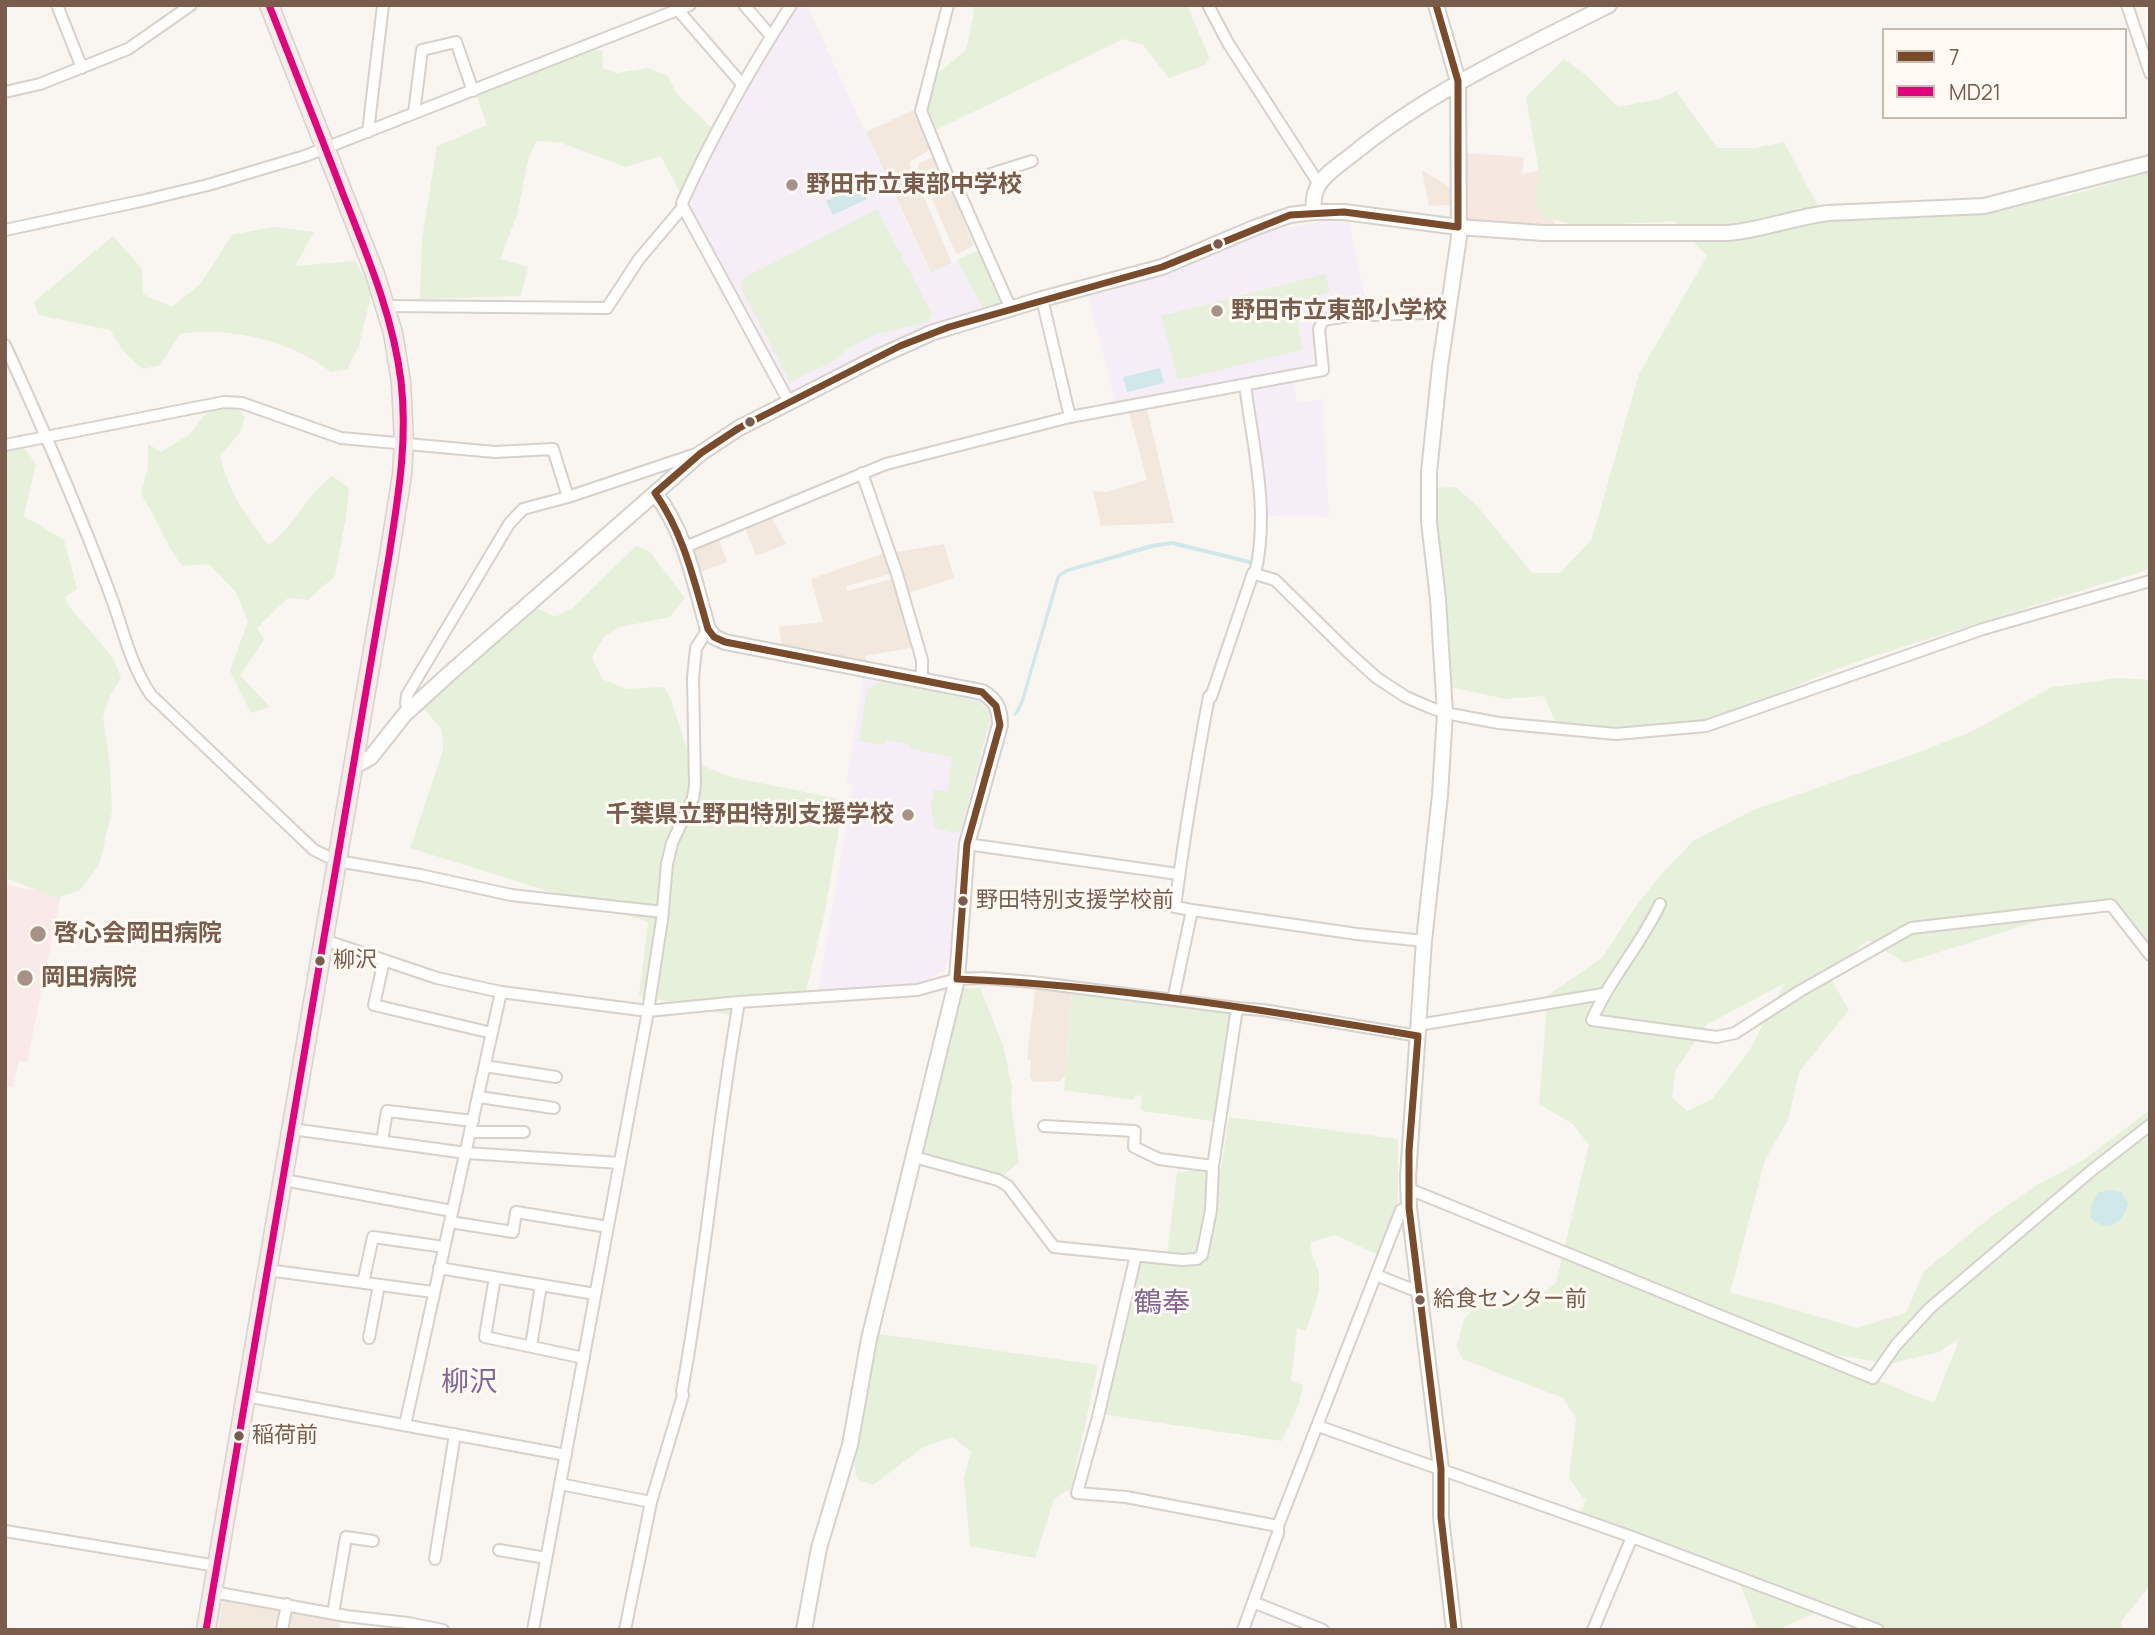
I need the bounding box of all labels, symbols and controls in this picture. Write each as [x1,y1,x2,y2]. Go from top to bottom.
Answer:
legend [1882,28,2127,119]
text: 7 [1949,43,1960,71]
text: MD21 [1949,78,2001,106]
place label: 野田市立東部中学校 [806,171,1022,199]
marker: 野田市立東部中学校 [784,177,800,193]
unlabelled marker [1211,237,1225,251]
place label: 野田市立東部小学校 [1231,297,1447,325]
marker: 野田市立東部小学校 [1209,303,1225,319]
unlabelled marker [743,415,757,429]
place label: 千葉県立野田特別支援学校 [606,801,894,829]
marker: 千葉県立野田特別支援学校 [900,807,916,823]
place label: 野田特別支援学校前 [976,888,1174,914]
marker: 野田特別支援学校前 [956,894,970,908]
place label: 啓心会岡田病院 [54,920,222,948]
marker: 啓心会岡田病院 [28,924,48,944]
place label: 柳沢 [333,948,377,974]
marker: 柳沢 [313,954,327,968]
place label: 岡田病院 [41,964,137,992]
marker: 岡田病院 [15,968,35,988]
district label: 鶴奉 [1134,1287,1190,1321]
place label: 給食センター前 [1433,1287,1587,1313]
marker: 給食センター前 [1413,1293,1427,1307]
district label: 柳沢 [441,1366,497,1400]
place label: 稲荷前 [252,1423,318,1449]
marker: 稲荷前 [232,1429,246,1443]

